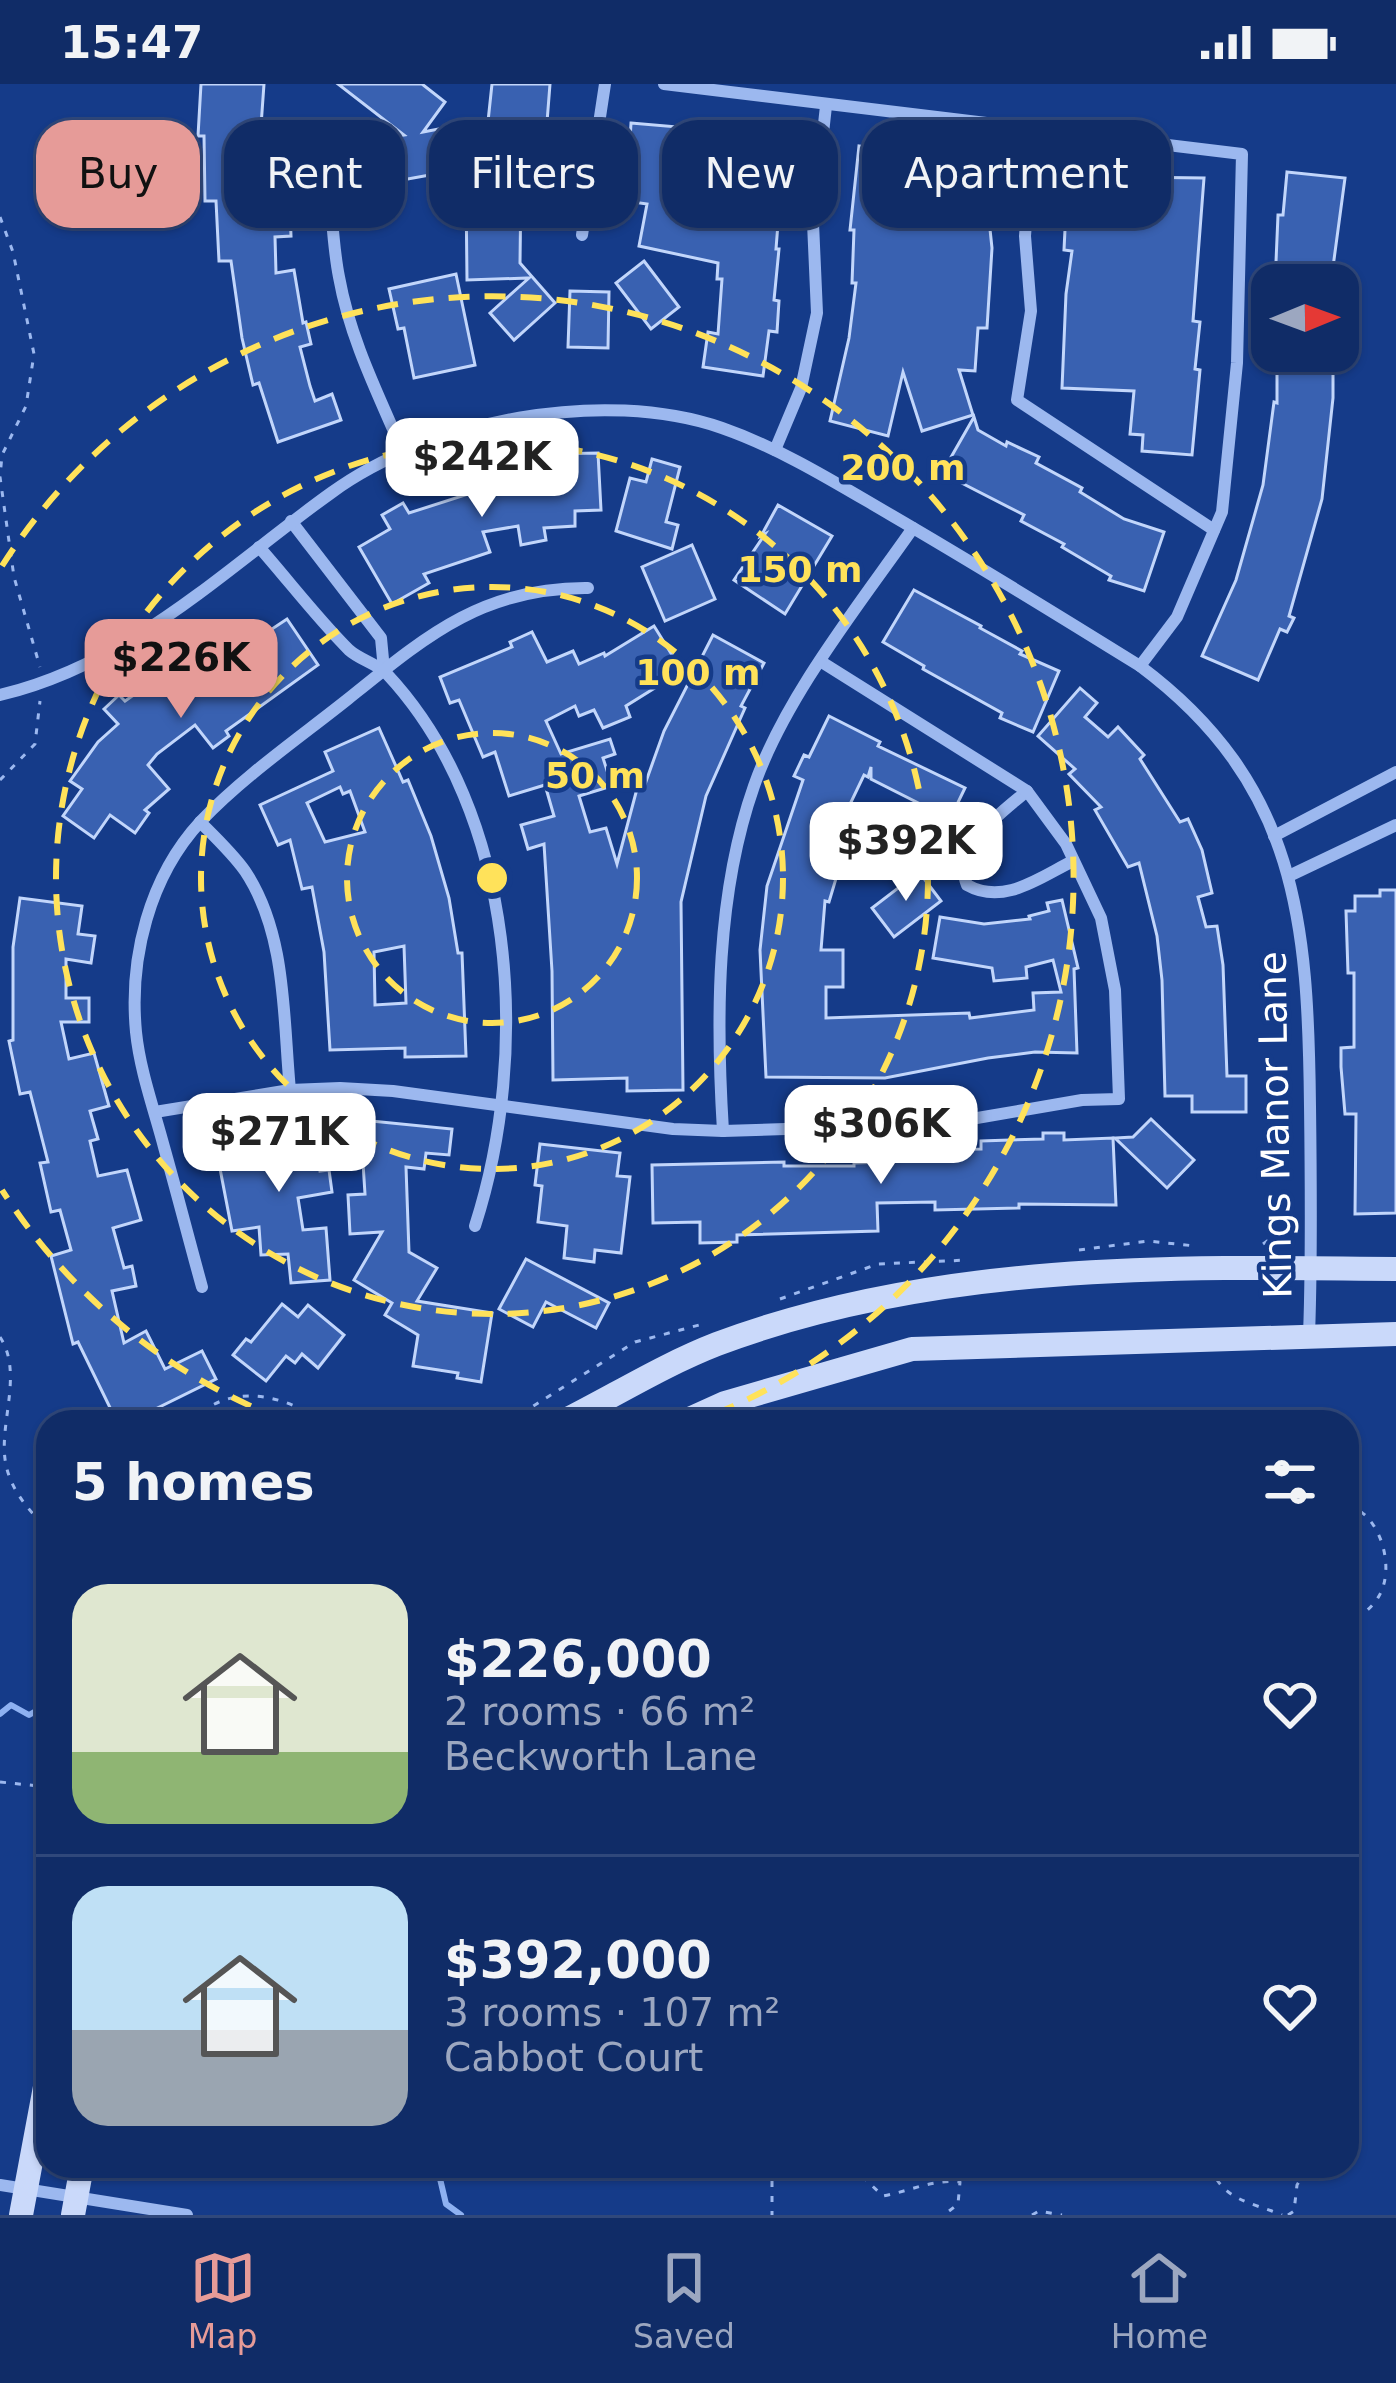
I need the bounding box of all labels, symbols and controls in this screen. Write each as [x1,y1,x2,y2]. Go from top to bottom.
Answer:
text: 15:47 [60,16,203,69]
chip: Buy [36,120,200,228]
chip: Rent [224,120,405,228]
chip: Filters [429,120,638,228]
chip: New [662,120,838,228]
chip: Apartment [862,120,1171,228]
north arrow [1251,264,1359,372]
map controls [1251,264,1359,372]
pin: $242K [398,418,566,520]
text: $242K [413,434,551,479]
text: 200 m [840,447,966,488]
text: 150 m [737,549,863,590]
pin: $226K [97,619,265,721]
text: $226K [112,635,250,680]
text: 100 m [635,652,761,693]
text: 50 m [545,755,645,796]
pin: $392K [822,802,990,904]
text: $392K [837,818,975,863]
centre of rings [471,857,513,899]
street label: Kings Manor Lane [1249,951,1301,1299]
pin: $306K [797,1085,965,1187]
pin: $271K [195,1093,363,1195]
text: $306K [812,1101,950,1146]
text: $271K [210,1109,348,1154]
icon: filters [1257,1449,1323,1515]
text: 5 homes [72,1453,315,1512]
text: $226,000 [444,1630,712,1689]
icon: home [168,1632,312,1776]
icon: heart [1257,1671,1323,1737]
text: 2 rooms · 66 m² [444,1689,755,1734]
text: Beckworth Lane [444,1734,757,1779]
text: $392,000 [444,1931,712,1990]
icon: home [168,1934,312,2078]
icon: heart [1257,1973,1323,2039]
text: 3 rooms · 107 m² [444,1990,780,2035]
text: Cabbot Court [444,2035,703,2080]
tab: Map [188,2245,257,2356]
tab: Saved [633,2245,735,2356]
tab: Home [1111,2245,1208,2356]

